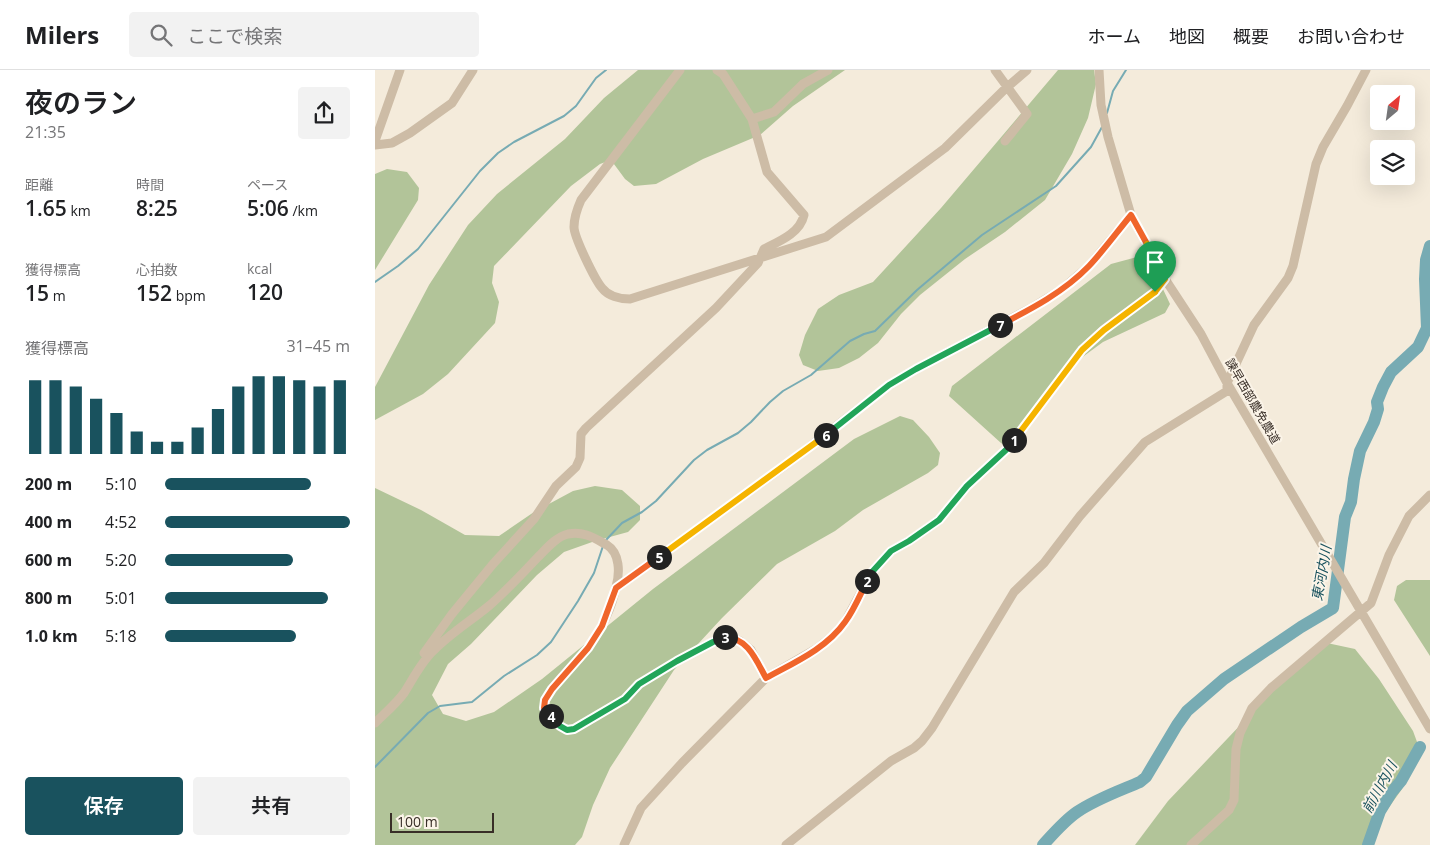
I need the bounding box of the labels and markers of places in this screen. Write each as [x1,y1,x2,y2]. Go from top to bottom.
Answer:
pin [1134,241,1176,292]
pin: 7 [987,312,1013,338]
pin: 6 [813,422,839,448]
pin: 1 [1001,428,1027,452]
pin: 5 [647,544,671,570]
pin: 2 [855,568,879,594]
pin: 3 [713,624,737,650]
pin: 4 [539,704,563,728]

